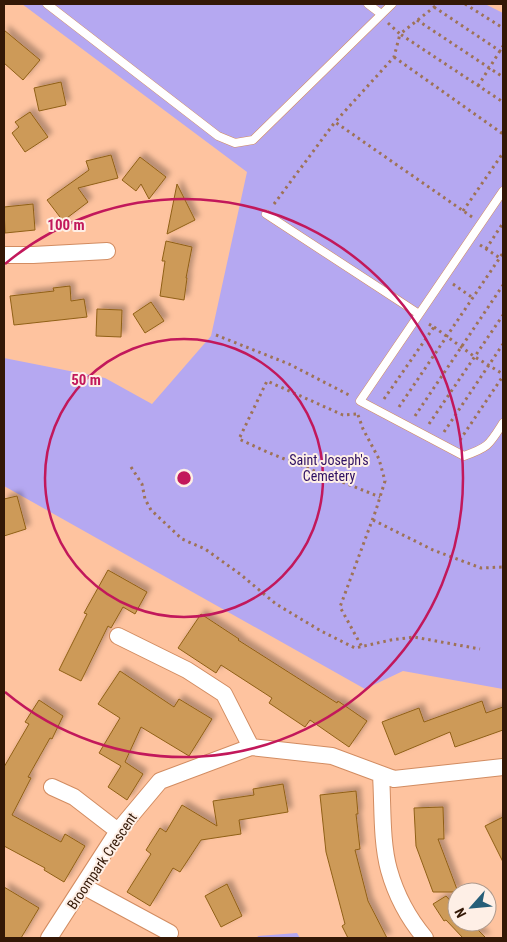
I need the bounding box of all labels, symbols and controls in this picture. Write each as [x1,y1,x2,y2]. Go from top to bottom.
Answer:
text: 100 m [47,216,85,234]
text: 50 m [71,371,101,389]
park label: Saint Joseph's Cemetery [289,452,369,484]
centre of rings [175,469,193,487]
street label: Broompark Crescent [64,810,140,912]
north arrow [447,882,497,932]
text: N [451,905,469,920]

